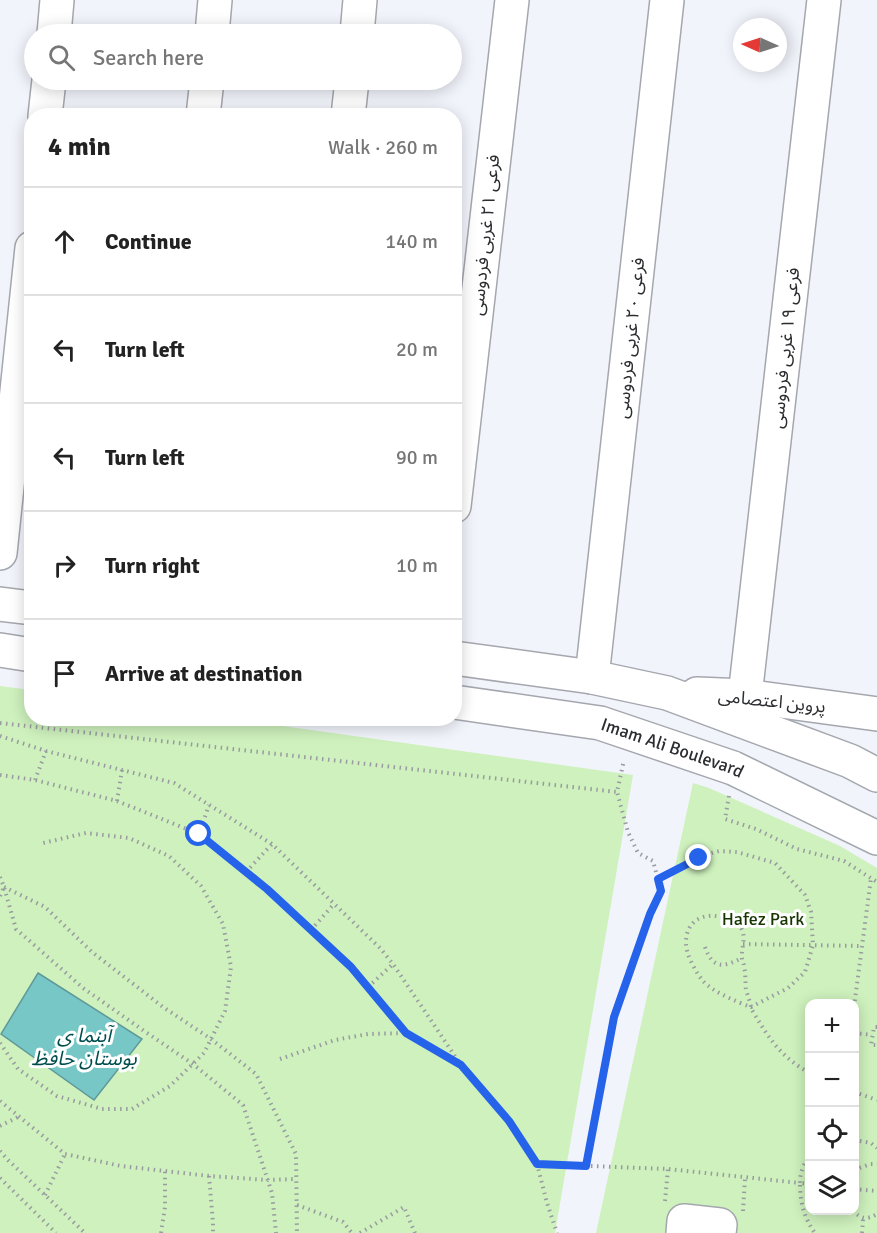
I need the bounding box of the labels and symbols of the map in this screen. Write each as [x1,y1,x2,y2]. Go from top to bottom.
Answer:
north arrow [733,18,787,72]
street label: فرعی ۲۱ غربی فردوسی [466,153,504,317]
street label: فرعی ۲۰ غربی فردوسی [611,256,649,420]
street label: فرعی ۱۹ غربی فردوسی [766,266,804,430]
street label: پروین اعتصامی [717,684,827,718]
street label: Imam Ali Boulevard [598,713,748,783]
route start [185,820,211,846]
route end [685,844,711,870]
park label: Hafez Park [722,908,804,930]
water label: آبنما ی بوستان حافظ [31,1023,137,1071]

